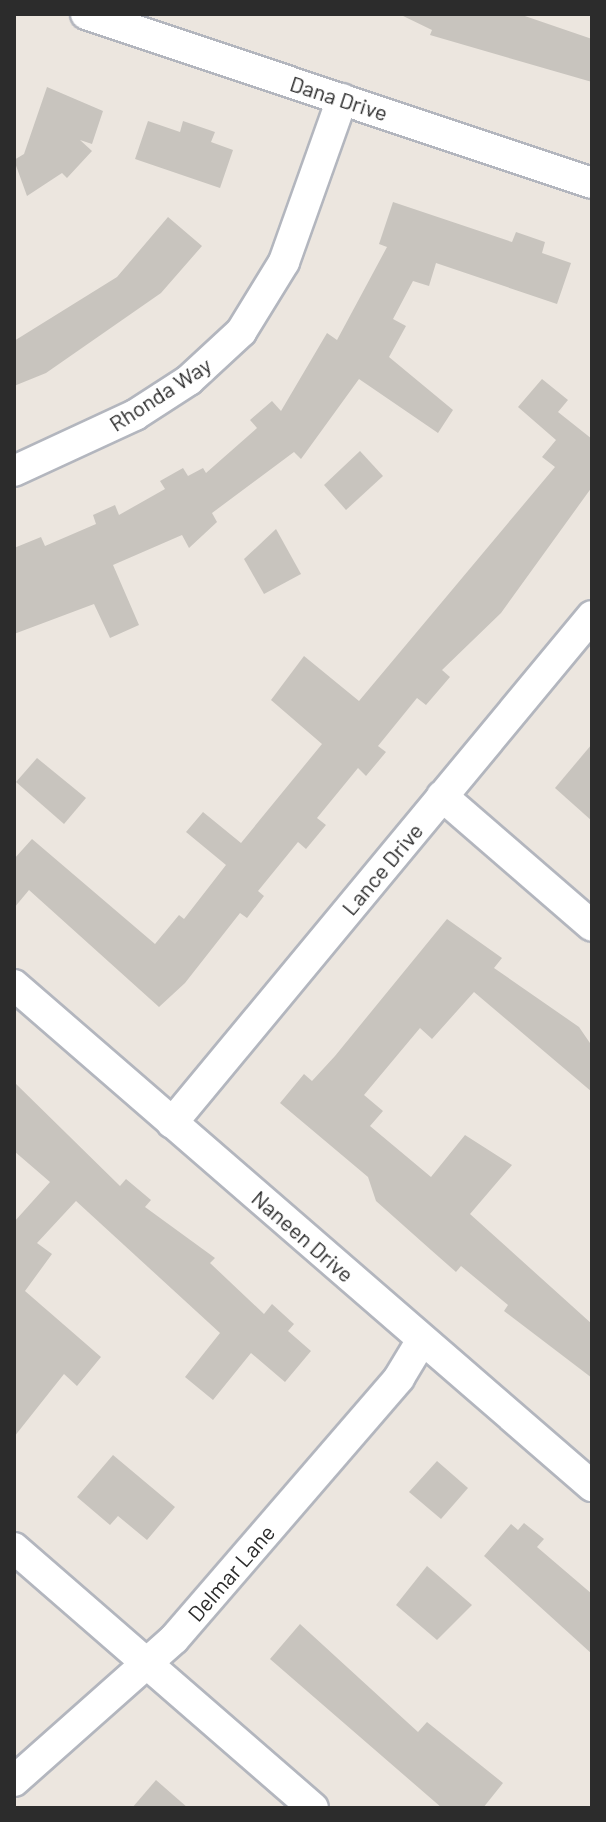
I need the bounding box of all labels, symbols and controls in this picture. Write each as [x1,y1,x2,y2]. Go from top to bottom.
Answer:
street label: Dana Drive [287,70,391,126]
street label: Rhonda Way [104,351,216,437]
street label: Lance Drive [336,818,428,920]
street label: Naneen Drive [247,1185,359,1287]
street label: Delmar Lane [182,1519,280,1627]

